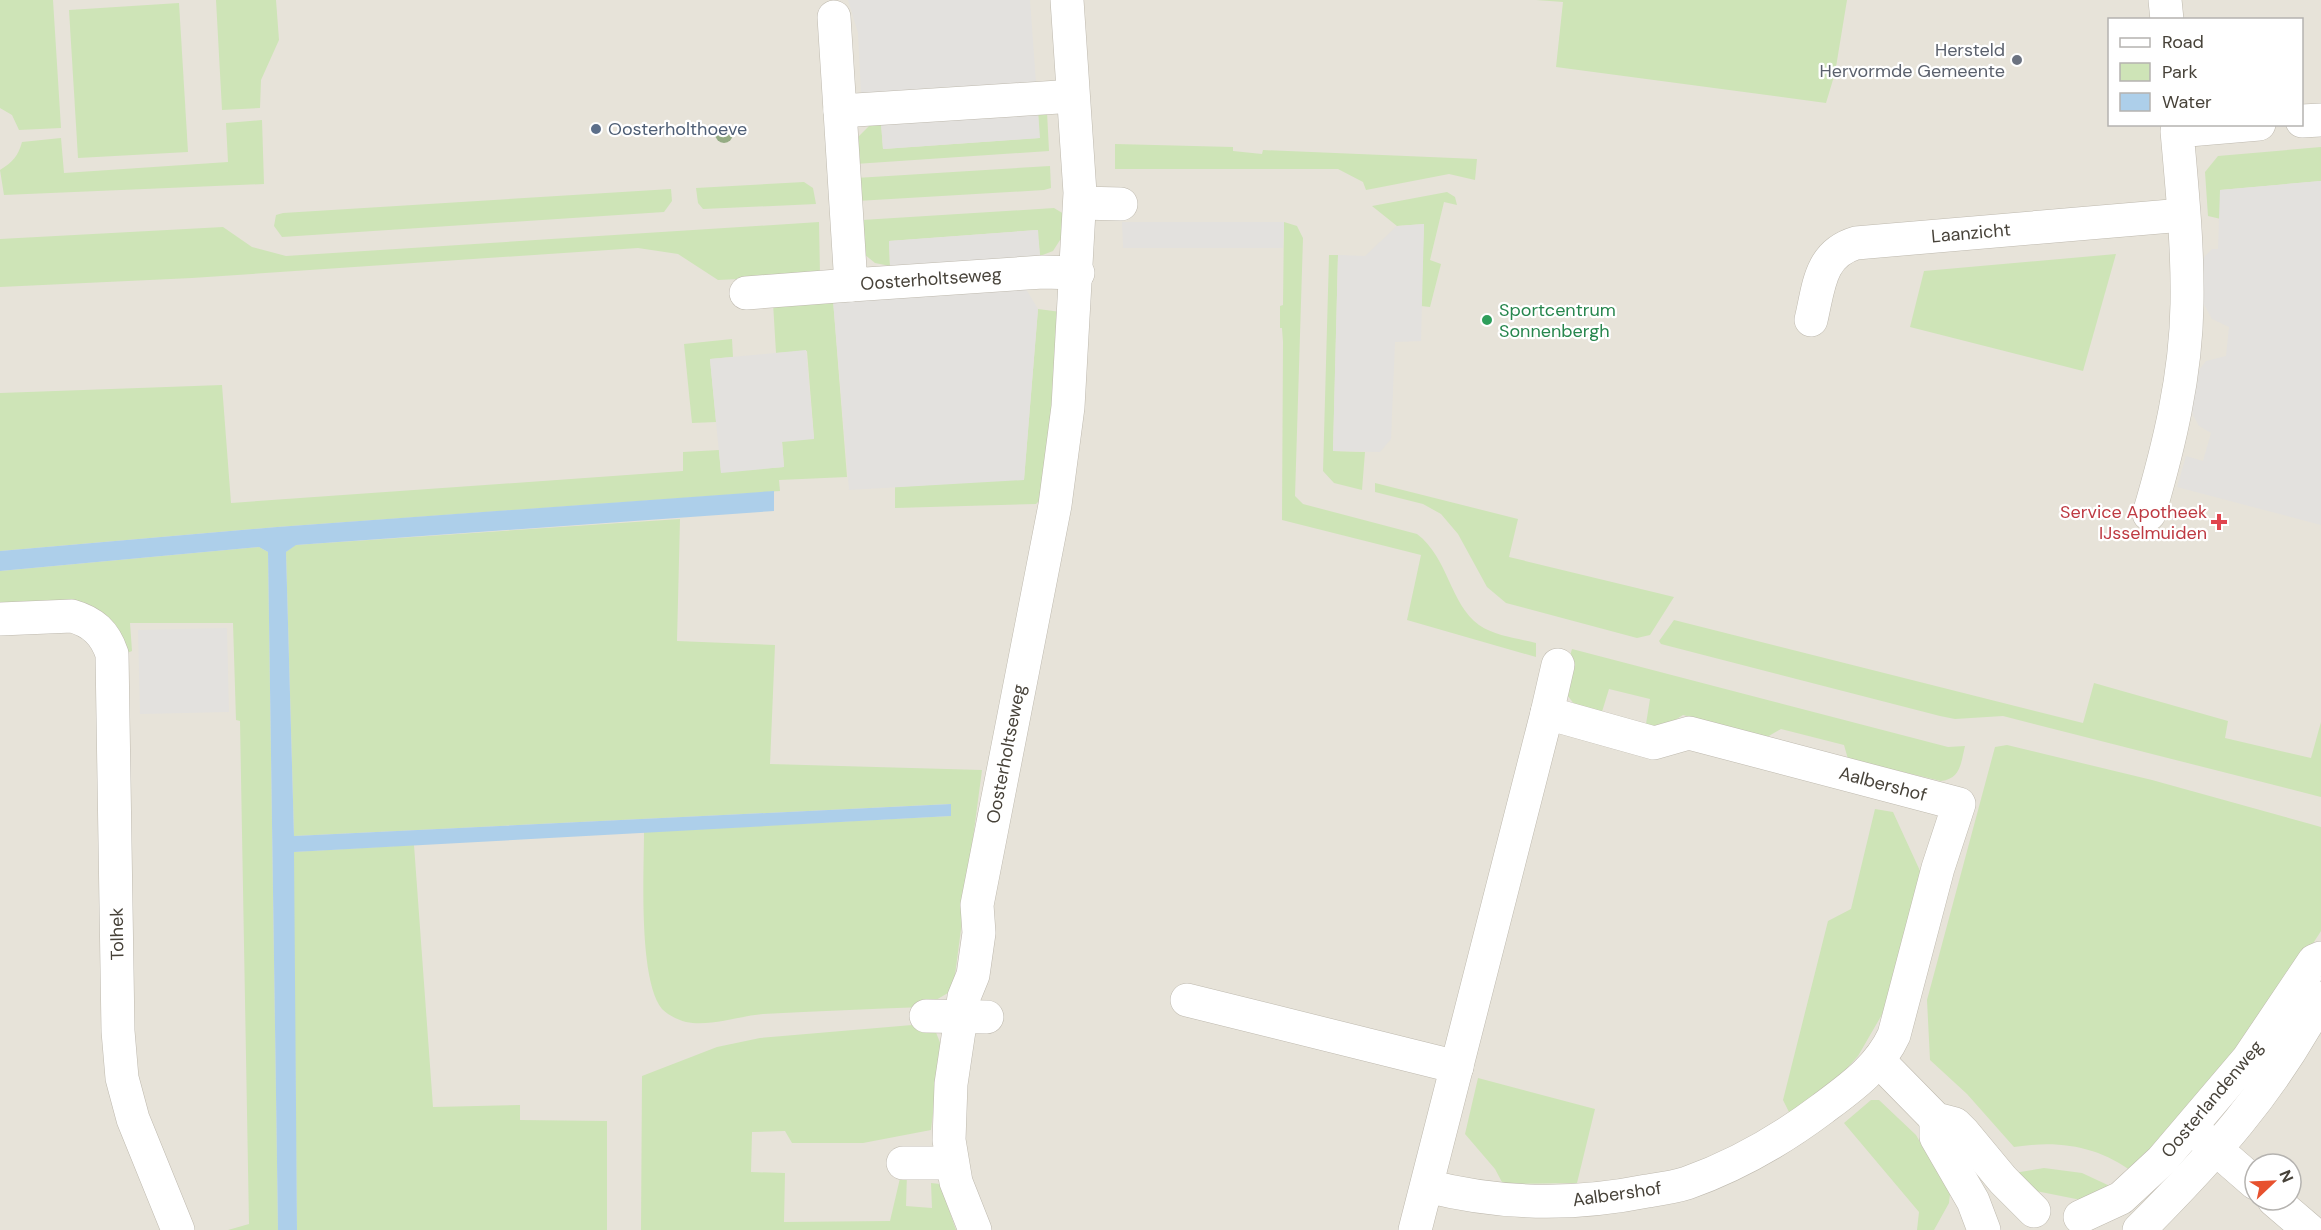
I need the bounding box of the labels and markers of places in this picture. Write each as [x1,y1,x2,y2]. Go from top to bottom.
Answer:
place label: Hersteld Hervormde Gemeente [1819,38,2005,83]
marker: Hersteld Hervormde Gemeente [2010,53,2024,67]
place label: Oosterholthoeve [608,117,747,141]
marker: Oosterholthoeve [589,122,603,136]
place label: Sportcentrum Sonnenbergh [1499,298,1616,343]
marker: Sportcentrum Sonnenbergh [1480,313,1494,327]
place label: Service Apotheek IJsselmuiden [2060,500,2207,545]
marker: Service Apotheek IJsselmuiden [2212,515,2226,529]

